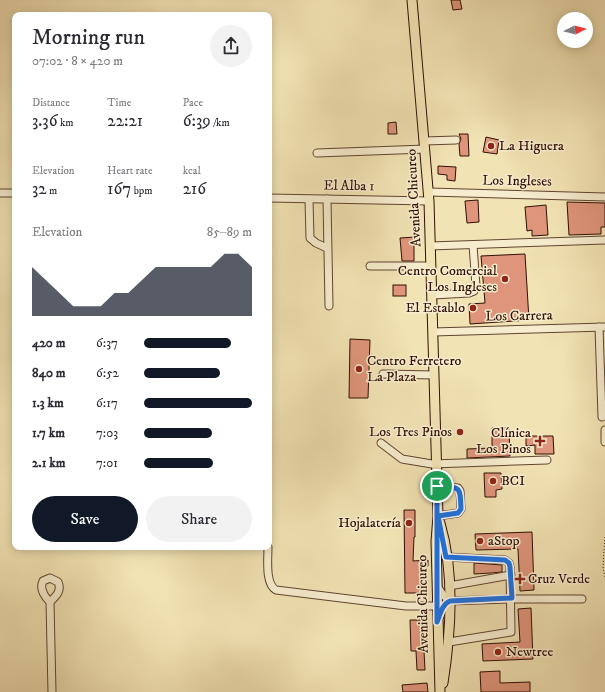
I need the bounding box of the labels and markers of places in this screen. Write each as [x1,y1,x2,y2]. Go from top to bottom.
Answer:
place label: La Higuera [499,137,564,155]
marker: La Higuera [486,141,496,151]
place label: Centro Comercial Los Ingleses [398,262,498,296]
marker: Centro Comercial Los Ingleses [500,274,510,284]
place label: El Establo [405,299,465,317]
marker: El Establo [468,303,478,313]
place label: Centro Ferretero La Plaza [367,352,462,386]
marker: Centro Ferretero La Plaza [354,364,364,374]
place label: Los Tres Pinos [369,423,452,441]
place label: Clínica Los Pinos [476,424,531,458]
marker: Los Tres Pinos [455,427,465,437]
marker: Clínica Los Pinos [534,435,546,447]
pin [420,469,454,503]
place label: BCI [501,472,525,490]
marker: BCI [488,476,498,486]
place label: Hojalatería [338,514,401,532]
marker: Hojalatería [404,518,414,528]
place label: aStop [488,532,520,550]
marker: aStop [475,536,485,546]
place label: Cruz Verde [528,570,590,588]
marker: Cruz Verde [515,574,525,584]
place label: Newtree [506,643,553,661]
marker: Newtree [493,647,503,657]

